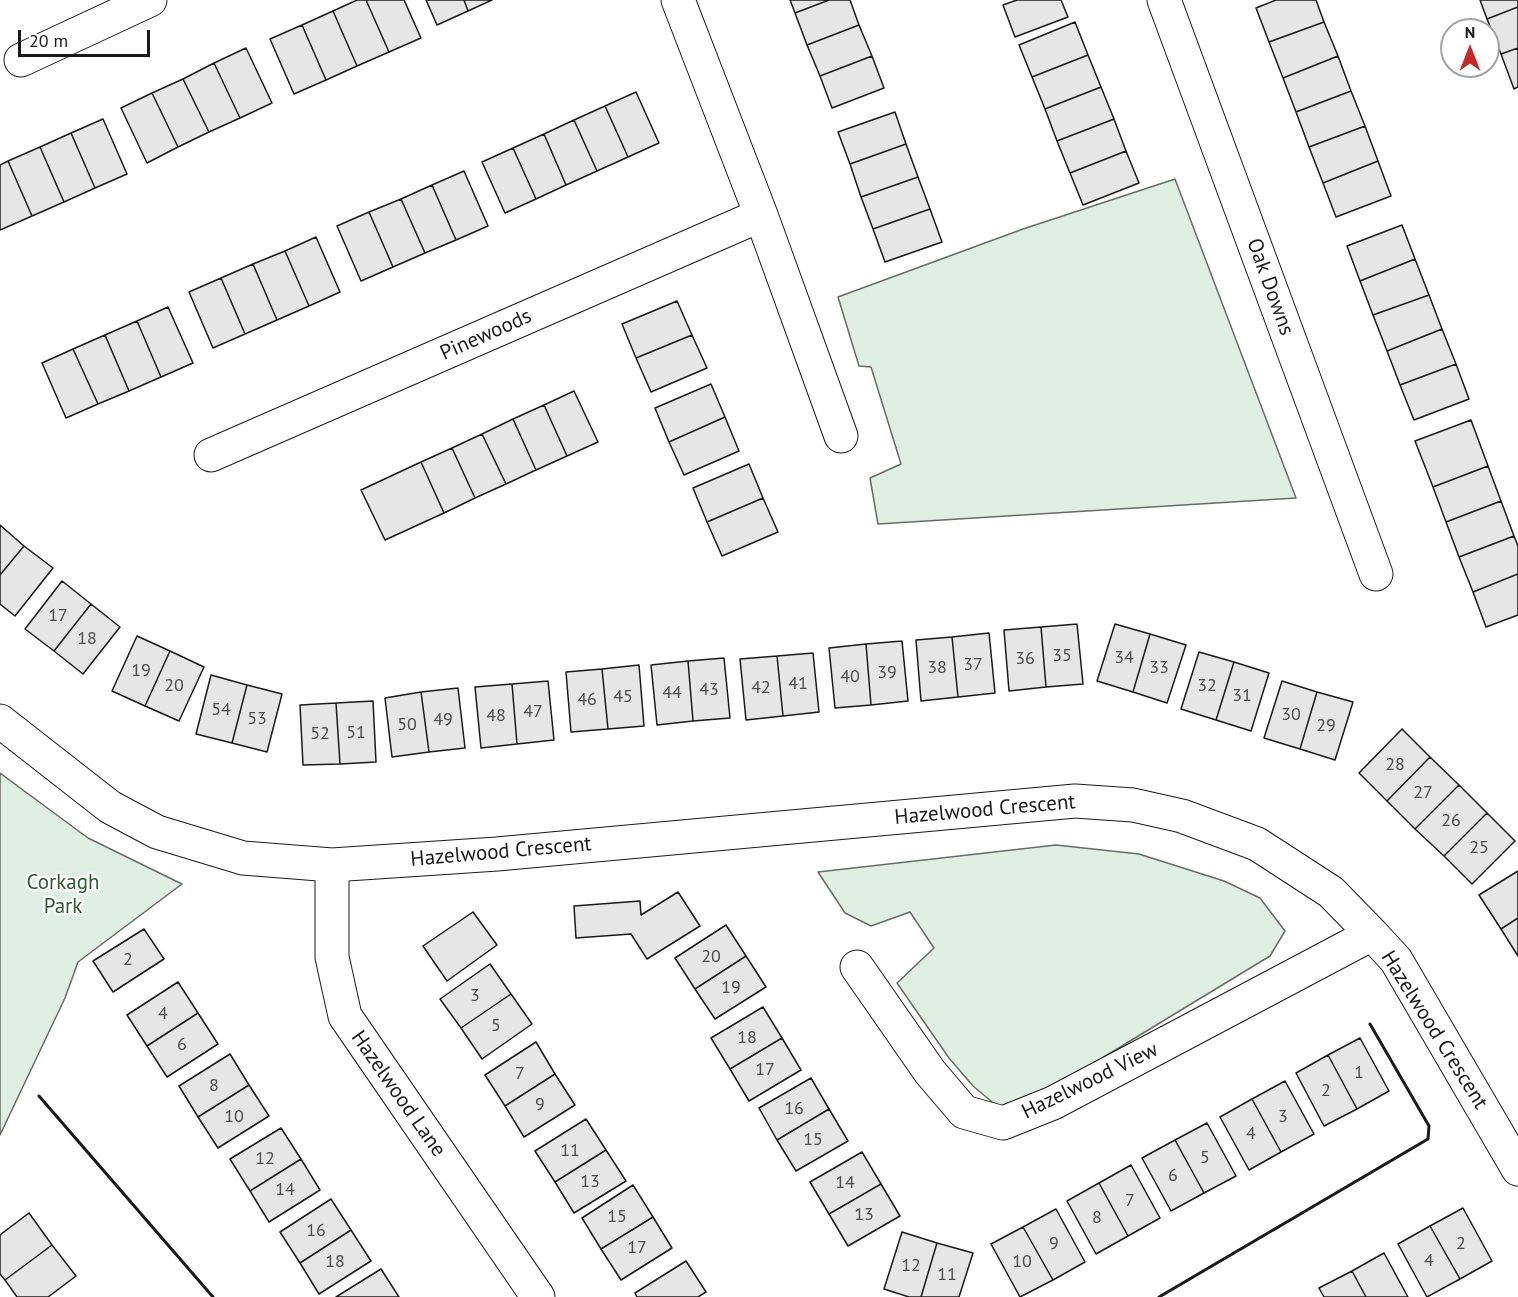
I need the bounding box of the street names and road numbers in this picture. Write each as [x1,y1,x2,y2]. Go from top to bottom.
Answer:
street label: Oak Downs [1241,235,1299,339]
street label: Pinewoods [437,304,535,366]
street label: Hazelwood Crescent [893,790,1077,830]
street label: Hazelwood Crescent [409,832,593,872]
street label: Hazelwood Crescent [1375,946,1493,1114]
street label: Hazelwood Lane [345,1026,451,1162]
street label: Hazelwood View [1018,1037,1162,1125]

